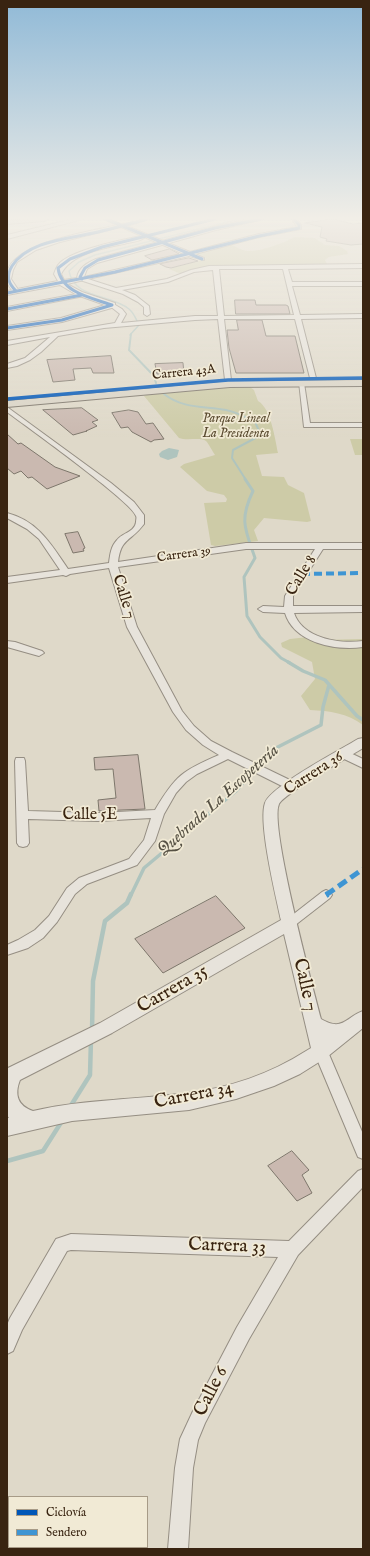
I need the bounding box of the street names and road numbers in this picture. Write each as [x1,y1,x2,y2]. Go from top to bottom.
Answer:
street label: Carrera 43A [152,362,216,384]
street label: Carrera 39 [156,544,212,566]
street label: Calle 8 [282,552,322,600]
street label: Calle 7 [107,573,139,621]
street label: Carrera 36 [281,748,347,800]
street label: Calle 5E [63,806,117,826]
street label: Calle 7 [287,956,321,1014]
street label: Carrera 35 [134,961,212,1019]
street label: Carrera 34 [152,1077,236,1115]
street label: Carrera 33 [188,1234,266,1260]
street label: Calle 6 [190,1363,234,1421]

